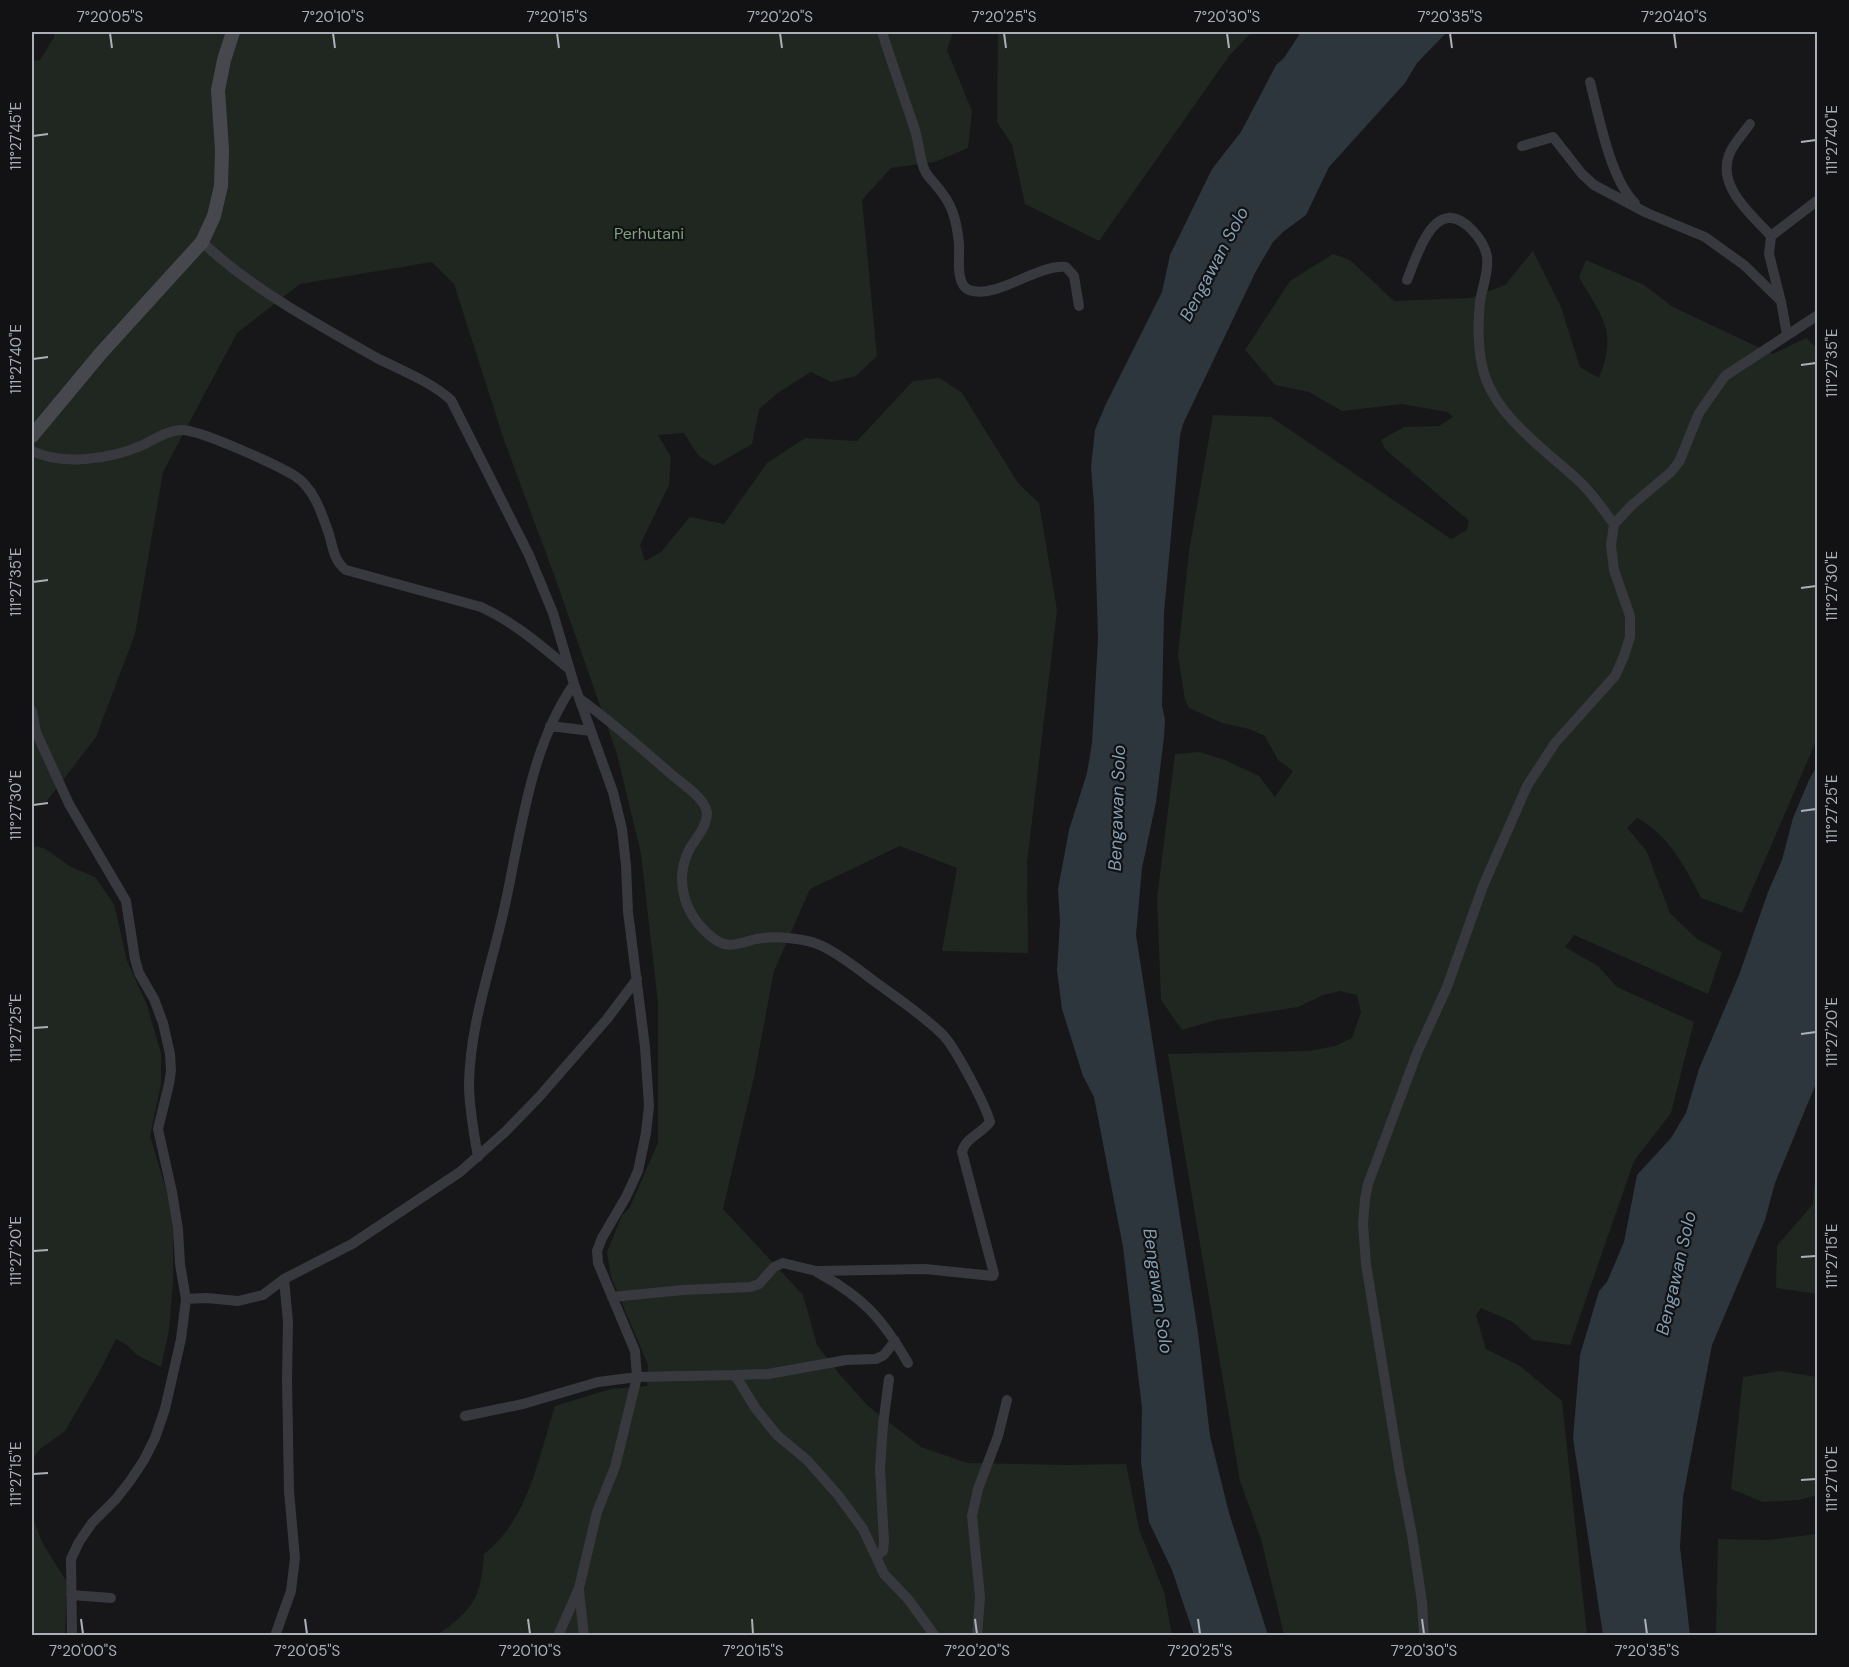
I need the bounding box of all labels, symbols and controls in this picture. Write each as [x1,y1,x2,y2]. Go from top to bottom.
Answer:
text: 7°20'05"S [77,7,144,27]
text: 7°20'10"S [302,7,364,27]
text: 7°20'15"S [527,7,588,27]
text: 7°20'20"S [747,7,813,27]
text: 7°20'25"S [972,7,1037,27]
text: 7°20'30"S [1194,7,1261,27]
text: 7°20'35"S [1417,7,1483,27]
text: 7°20'40"S [1641,7,1707,27]
text: 111°27'45"E [6,102,26,170]
text: 111°27'40"E [1822,105,1842,175]
water label: Bengawan Solo [1174,203,1254,325]
park label: Perhutani [614,223,684,244]
text: 111°27'40"E [6,324,26,394]
text: 111°27'35"E [1822,328,1842,398]
text: 111°27'35"E [6,547,26,617]
text: 111°27'30"E [1822,551,1842,621]
water label: Bengawan Solo [1103,744,1131,872]
text: 111°27'30"E [6,770,26,840]
text: 111°27'25"E [1822,775,1842,843]
text: 111°27'25"E [6,994,26,1062]
text: 111°27'20"E [1822,997,1842,1067]
water label: Bengawan Solo [1650,1209,1702,1337]
text: 111°27'20"E [6,1216,26,1286]
text: 111°27'15"E [1822,1224,1842,1288]
water label: Bengawan Solo [1137,1227,1179,1355]
text: 111°27'15"E [6,1442,26,1506]
text: 111°27'10"E [1822,1446,1842,1512]
text: 7°20'00"S [49,1641,117,1661]
text: 7°20'05"S [274,1641,341,1661]
text: 7°20'10"S [499,1641,561,1661]
text: 7°20'15"S [723,1641,784,1661]
text: 7°20'20"S [944,1641,1010,1661]
text: 7°20'25"S [1168,1641,1233,1661]
text: 7°20'30"S [1391,1641,1458,1661]
text: 7°20'35"S [1614,1641,1680,1661]

